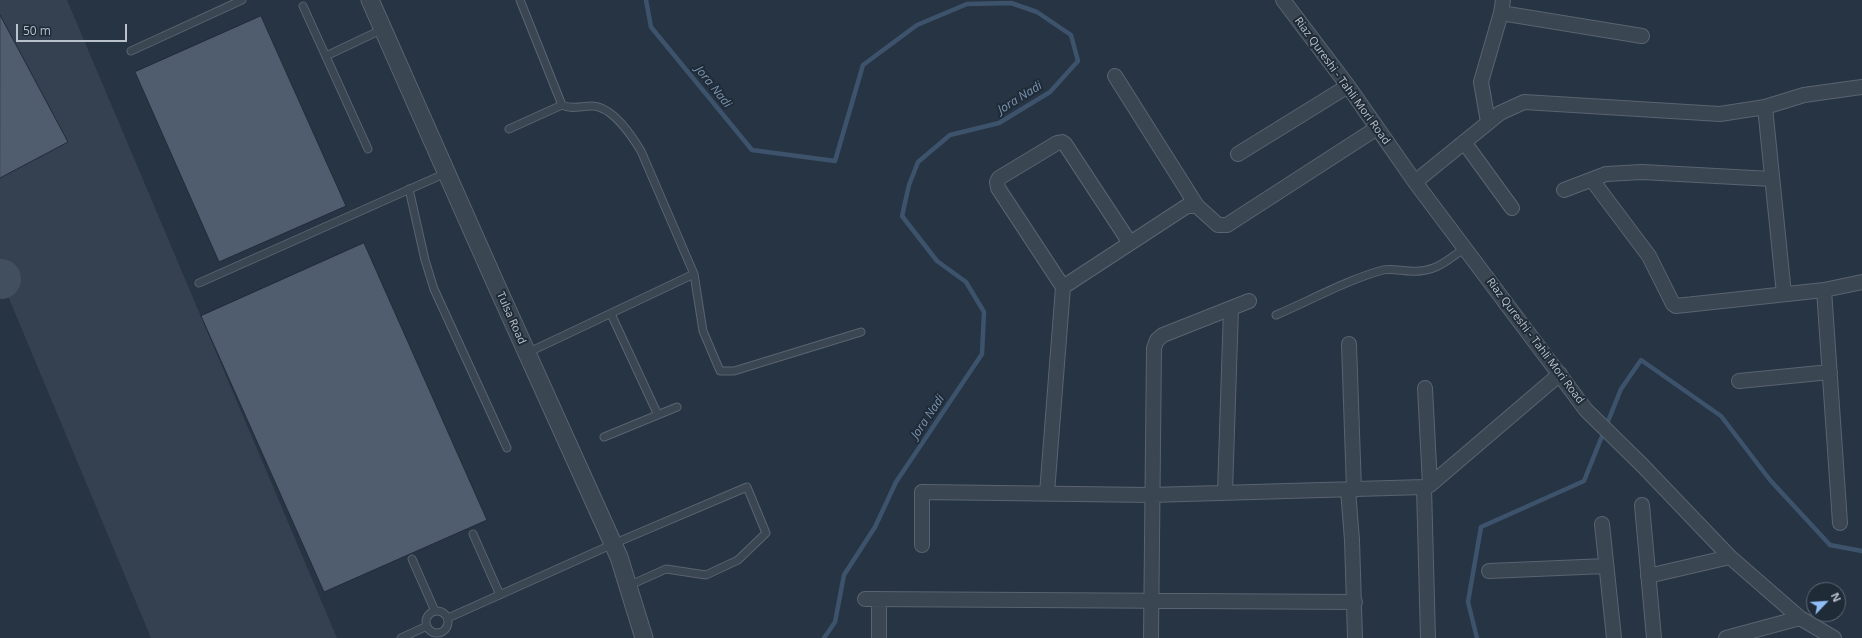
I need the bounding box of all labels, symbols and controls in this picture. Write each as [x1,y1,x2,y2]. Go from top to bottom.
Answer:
street label: Riaz Qureshi - Tahli Mori Road [1291,15,1393,147]
scale bar [18,16,129,42]
text: 50 m [23,22,51,39]
water label: Jora Nadi [692,63,734,111]
water label: Jora Nadi [995,79,1045,117]
street label: Riaz Qureshi - Tahli Mori Road [1483,276,1587,406]
street label: Tulsa Road [494,290,528,346]
water label: Jora Nadi [908,392,948,442]
north arrow [1806,582,1846,622]
text: N [1828,590,1845,604]

